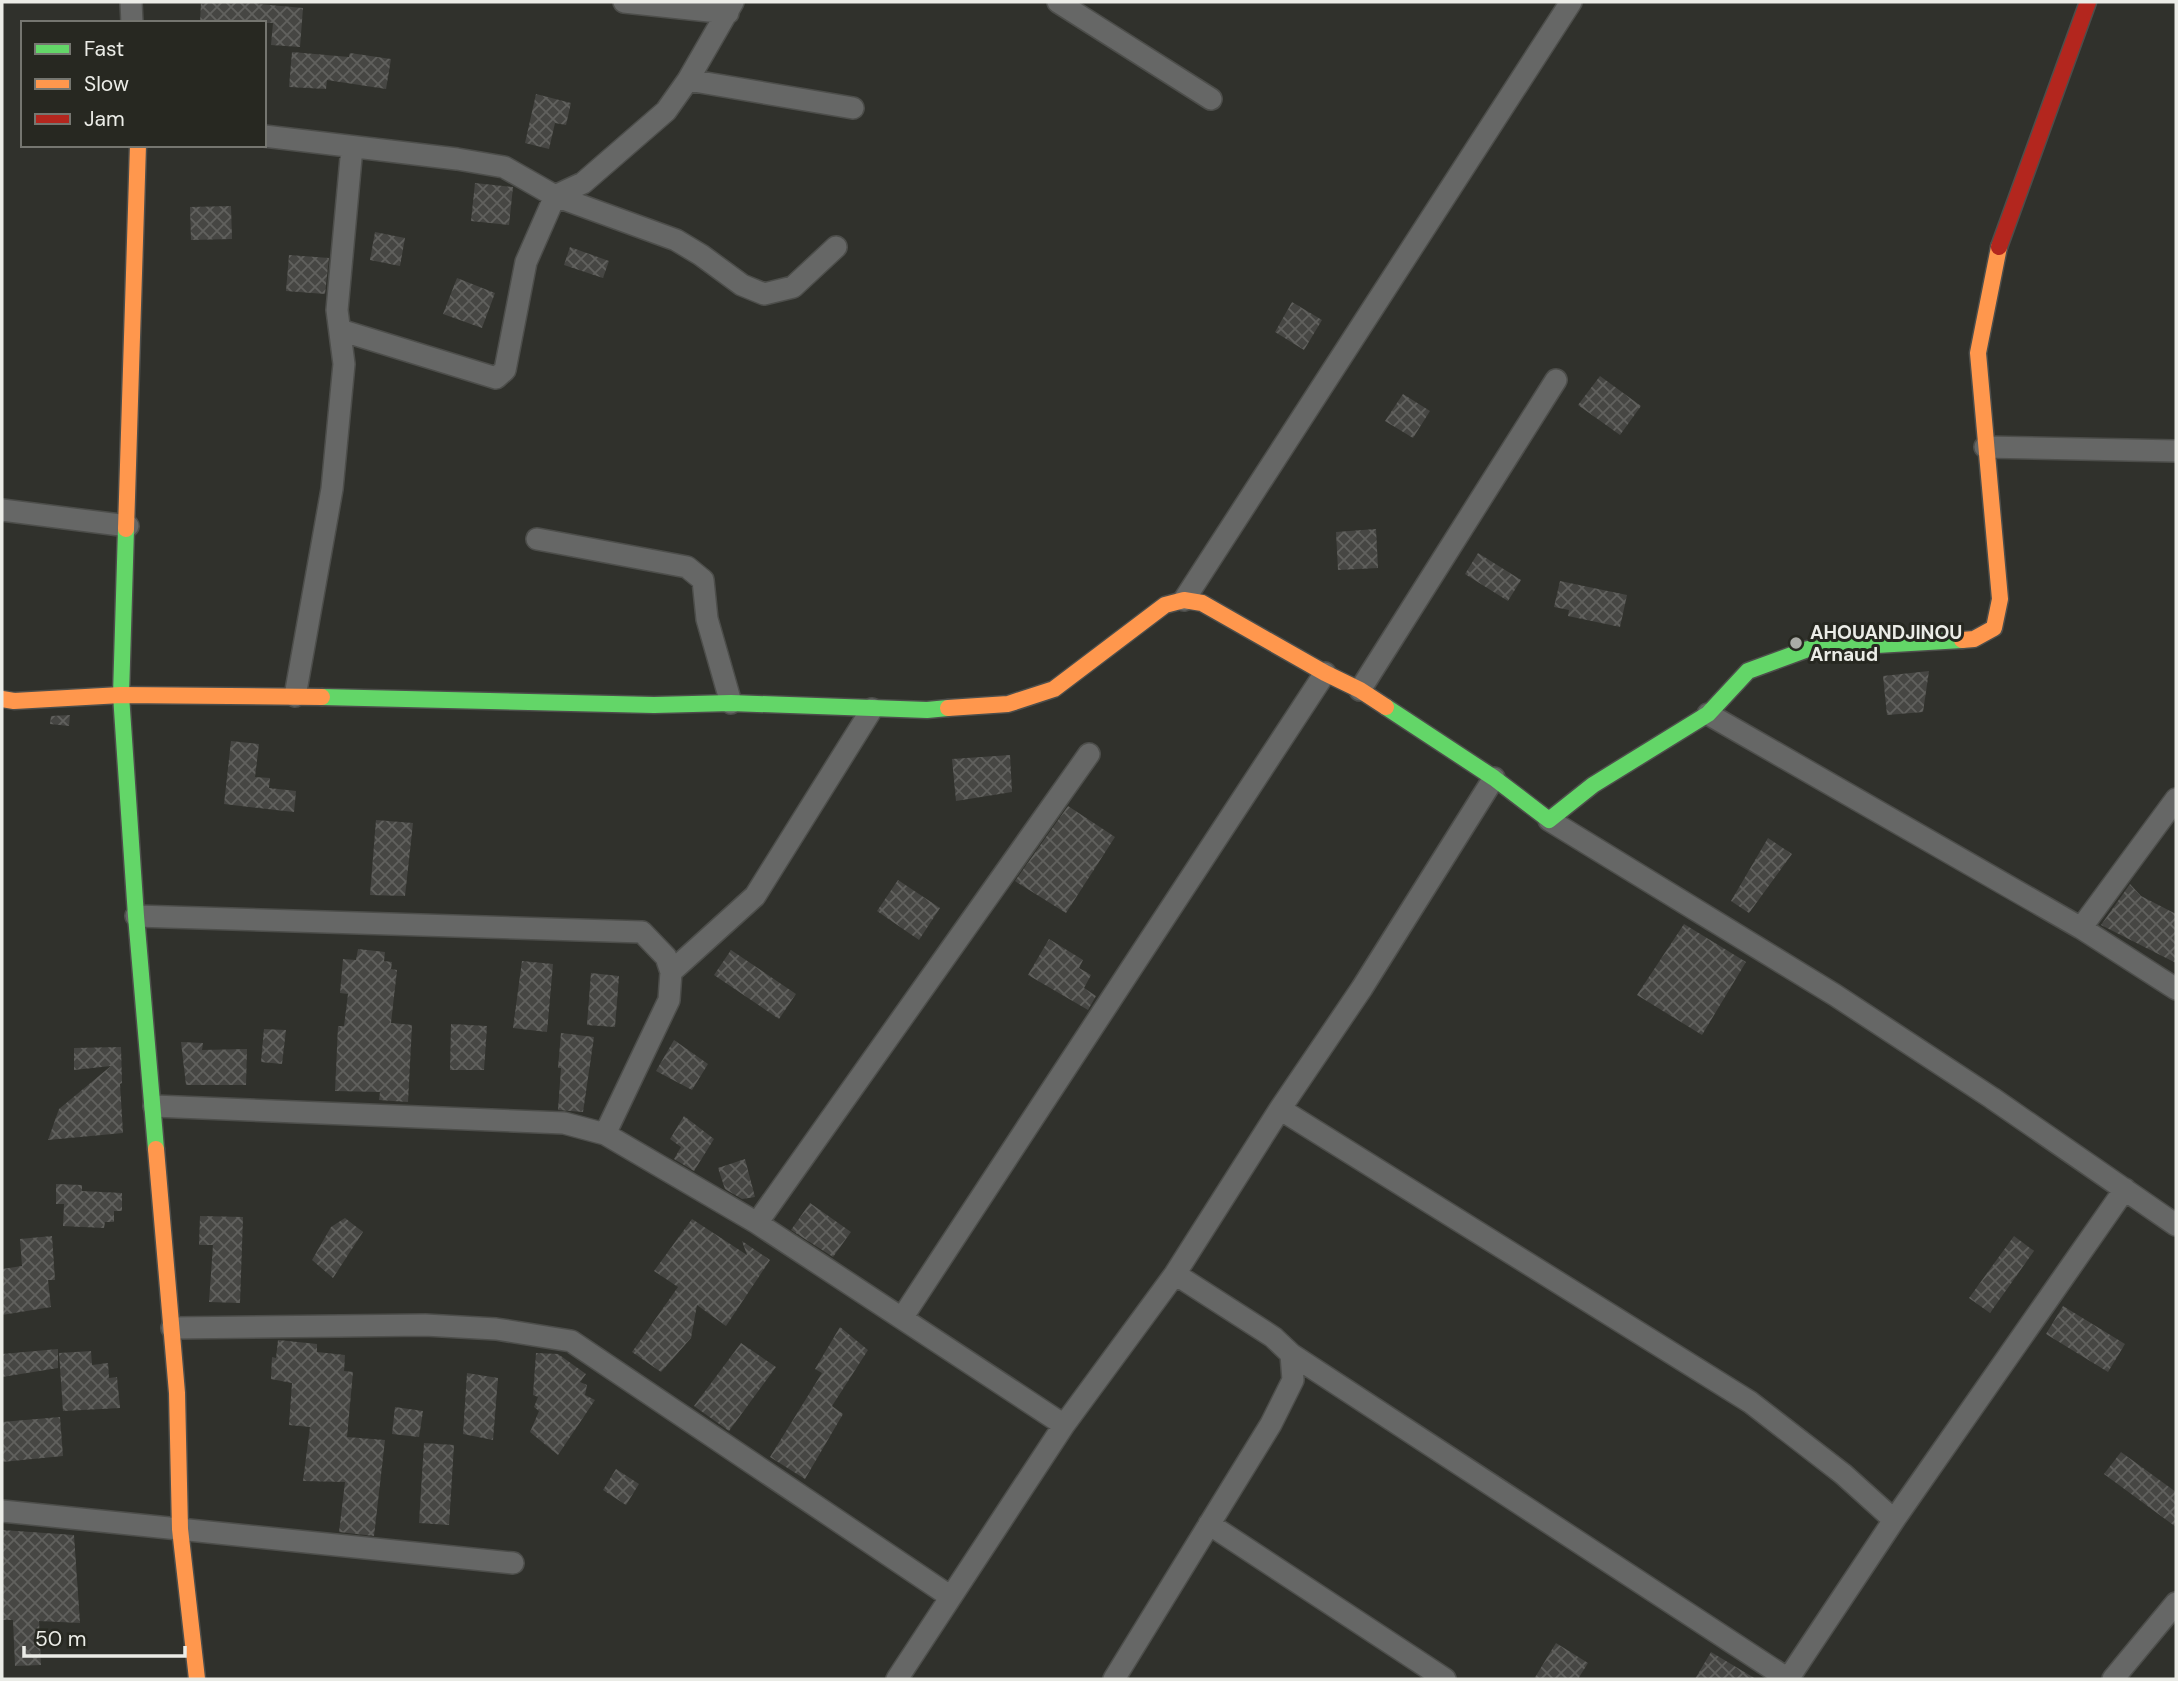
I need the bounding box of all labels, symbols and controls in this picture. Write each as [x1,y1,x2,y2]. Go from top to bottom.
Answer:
legend [21,21,266,147]
text: Fast [84,35,124,63]
text: Slow [84,70,129,98]
text: Jam [84,105,125,133]
place label: AHOUANDJINOU Arnaud [1810,620,1962,667]
marker: AHOUANDJINOU Arnaud [1788,635,1804,651]
scale bar [24,1614,186,1658]
text: 50 m [35,1625,86,1653]

